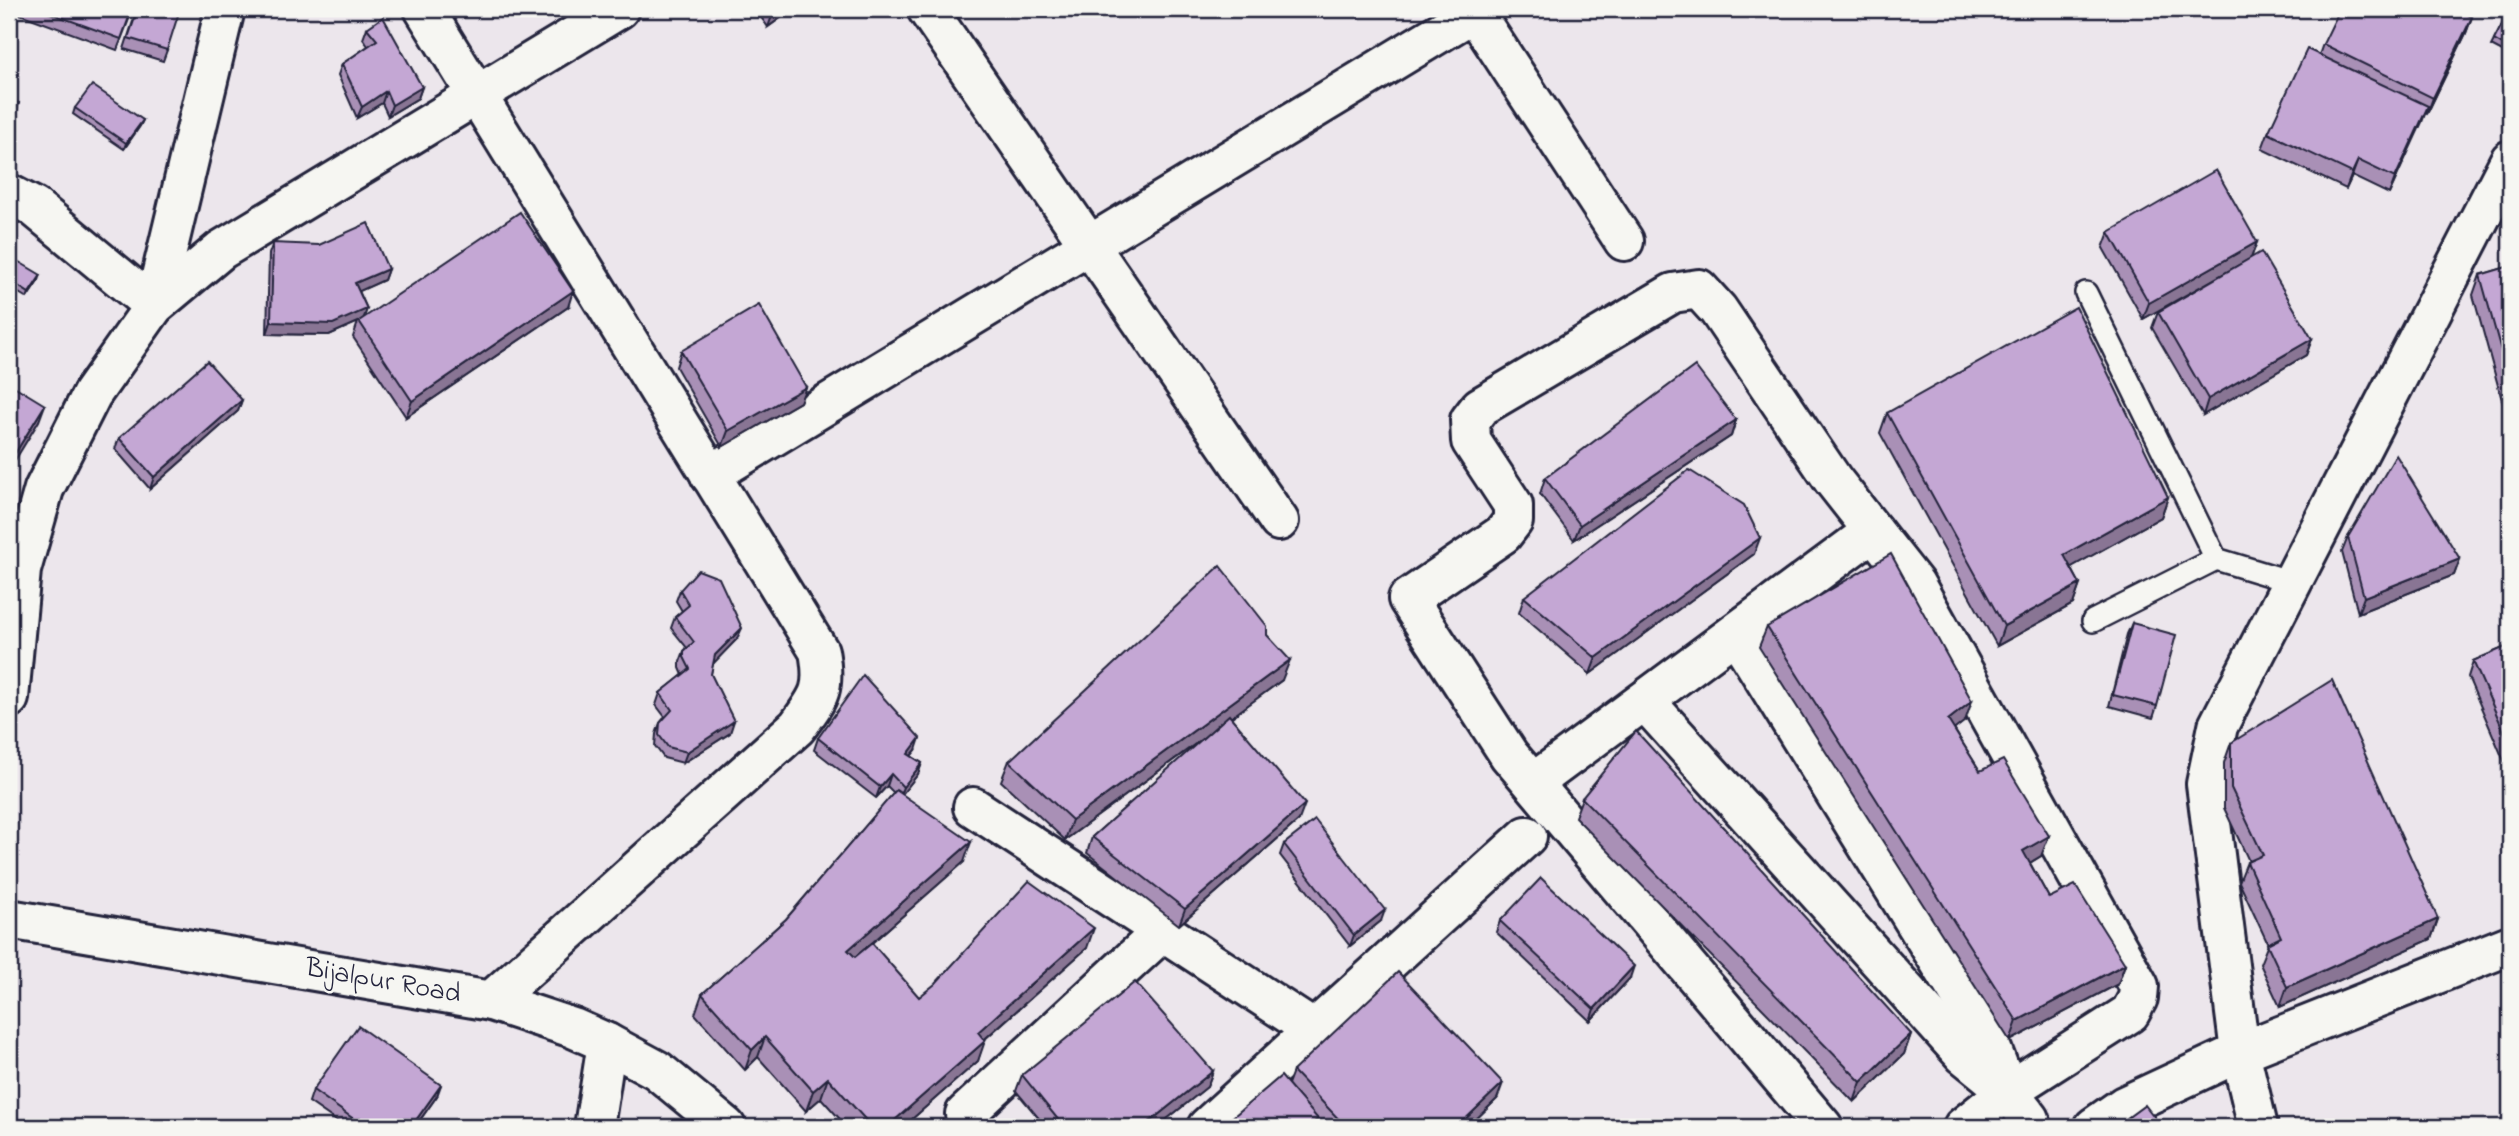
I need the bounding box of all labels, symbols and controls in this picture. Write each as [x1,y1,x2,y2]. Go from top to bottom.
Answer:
street label: Bijalpur Road [301,948,464,1016]

